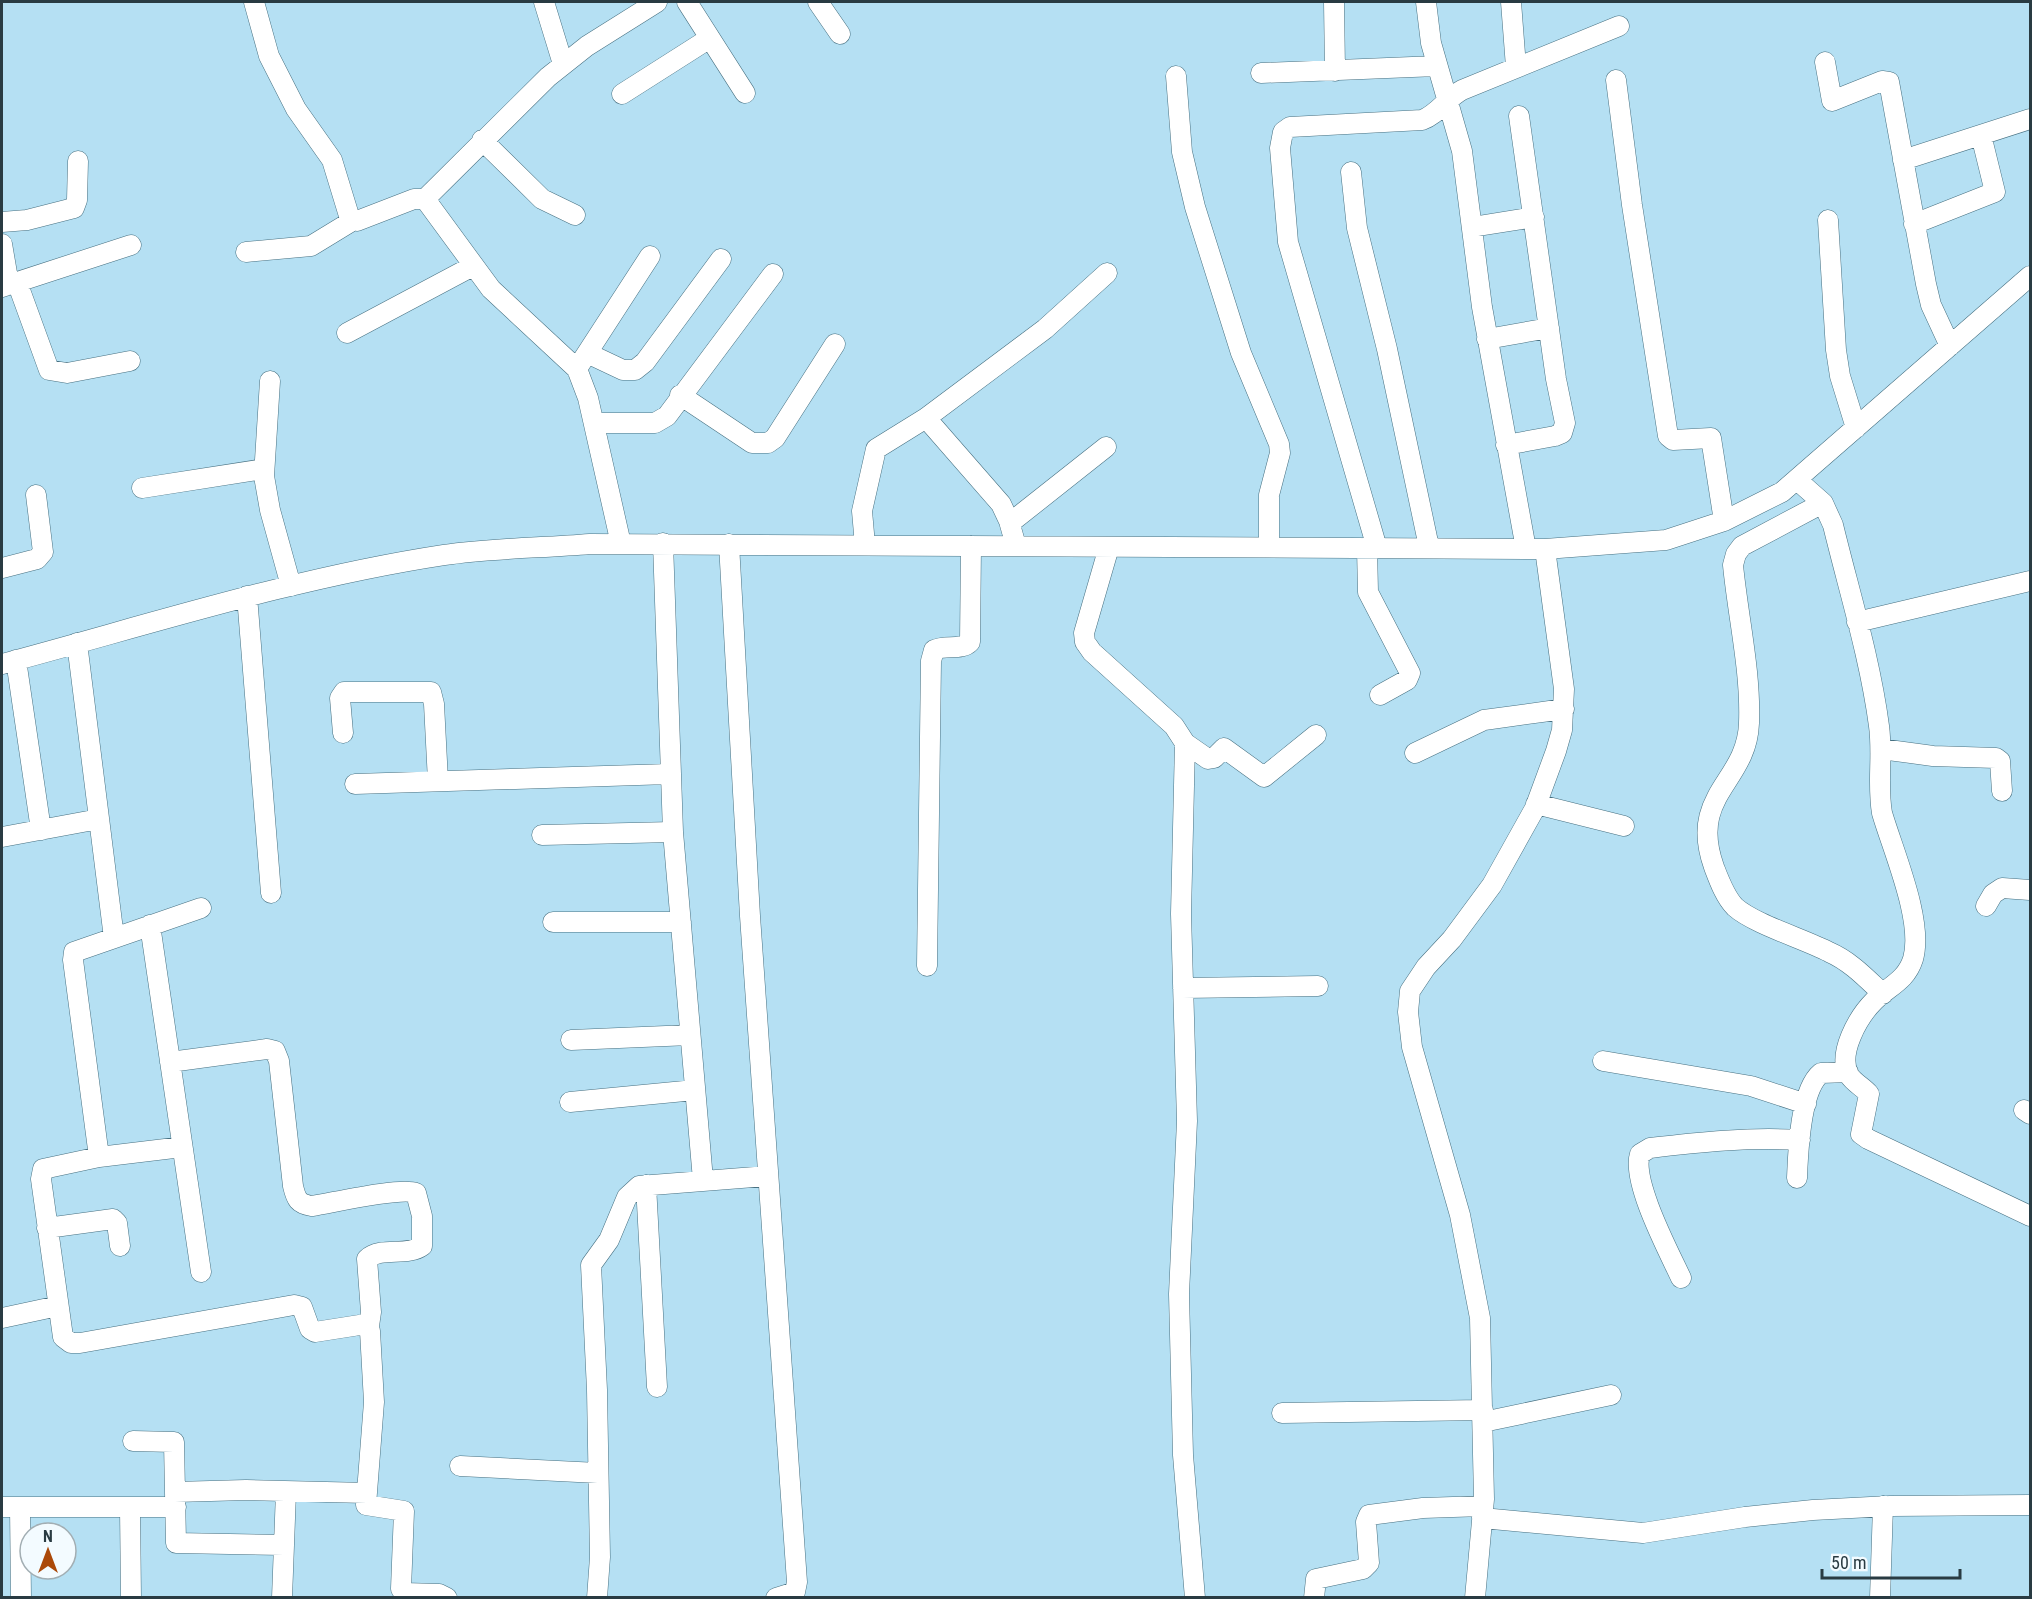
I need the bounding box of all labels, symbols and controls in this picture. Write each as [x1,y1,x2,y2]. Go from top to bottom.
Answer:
north arrow [18,1521,78,1581]
text: N [43,1527,53,1546]
scale bar [1822,1542,1960,1580]
text: 50 m [1831,1552,1866,1573]

